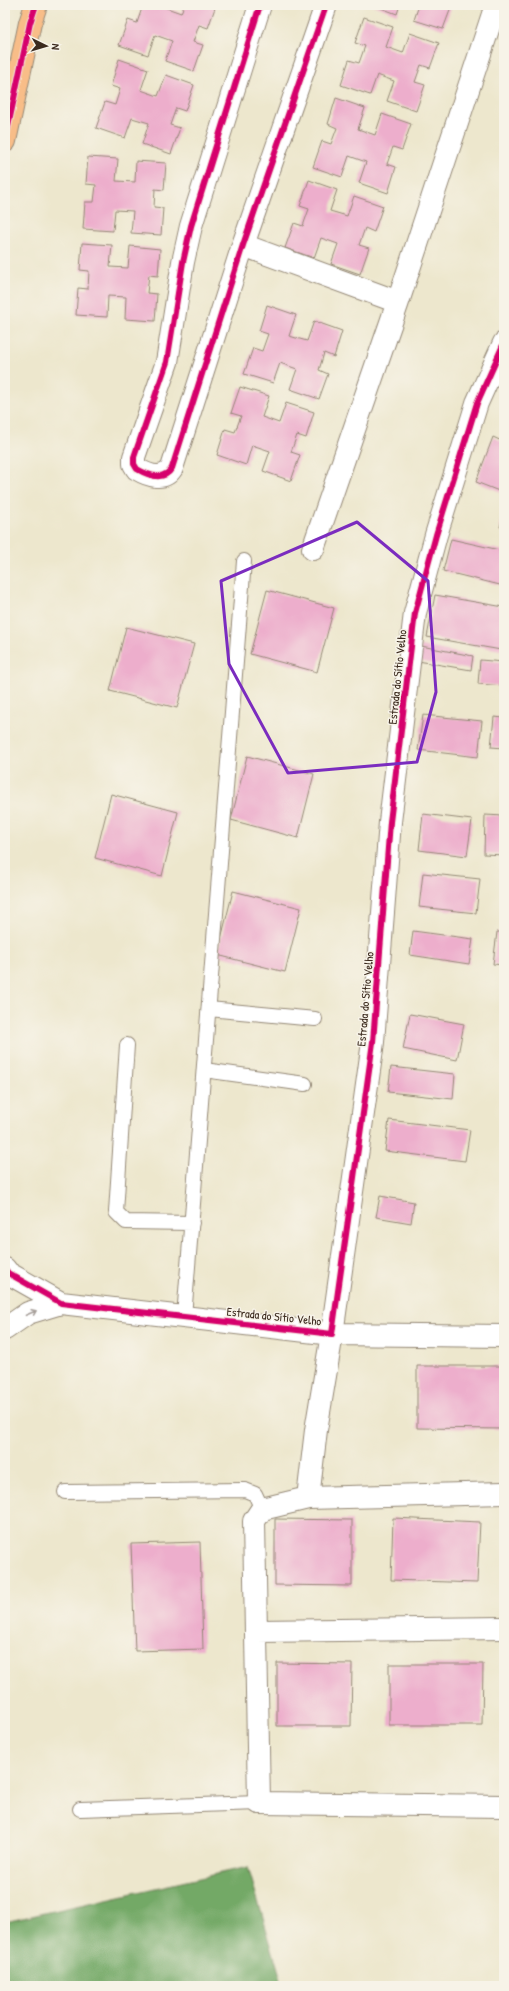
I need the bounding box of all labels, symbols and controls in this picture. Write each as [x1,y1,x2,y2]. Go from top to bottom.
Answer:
north arrow [26,26,66,66]
text: N [49,43,63,51]
street label: Estrada do Sítio Velho [384,629,410,725]
street label: Estrada do Sítio Velho [352,951,378,1047]
street label: Estrada do Sítio Velho [226,1303,322,1329]
one-way arrow [25,1309,37,1316]

